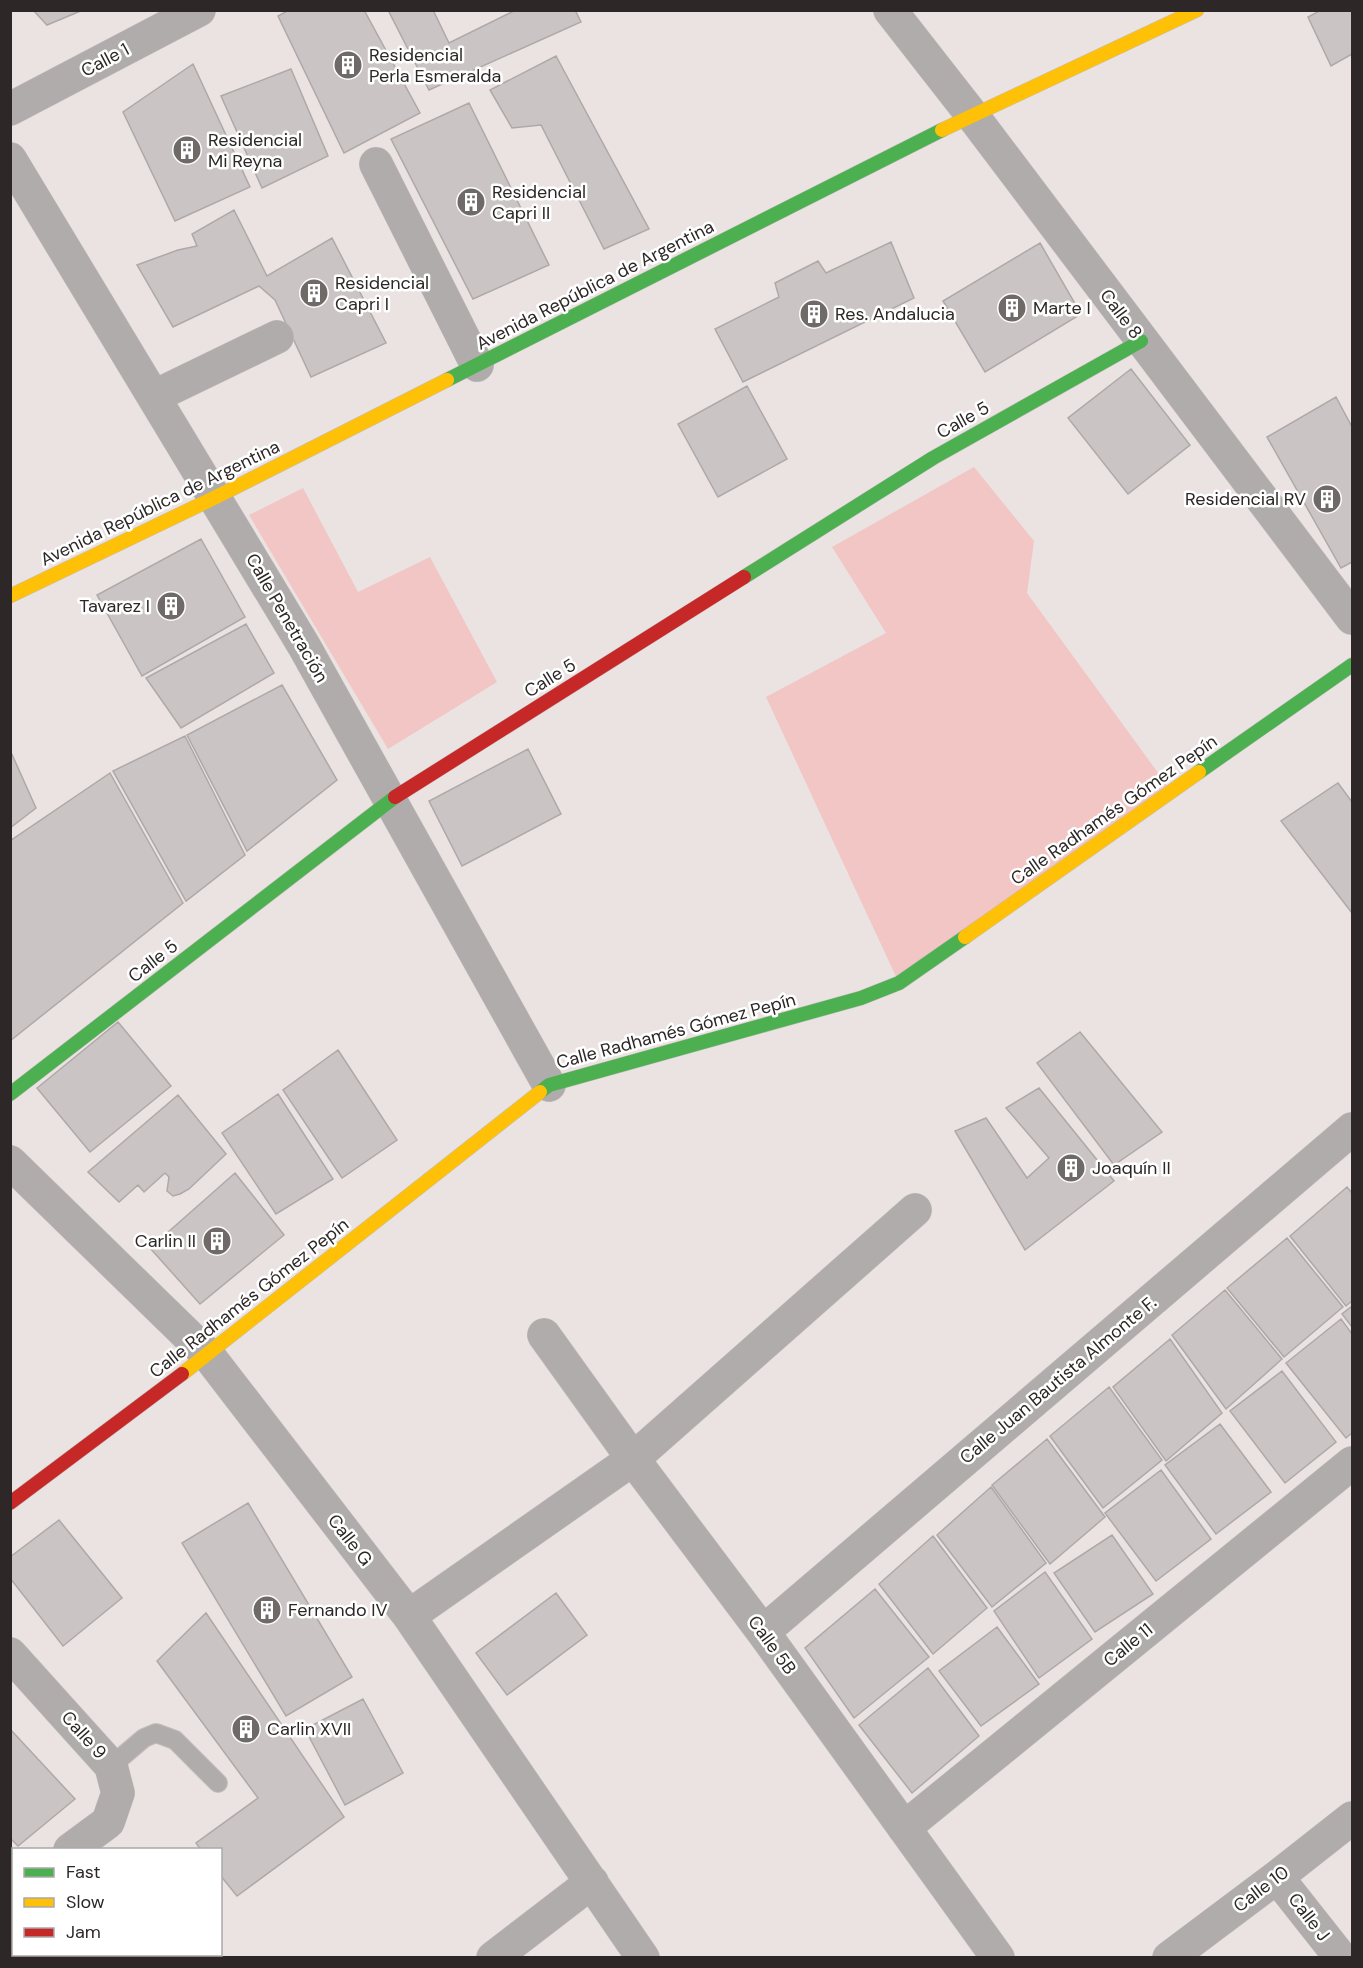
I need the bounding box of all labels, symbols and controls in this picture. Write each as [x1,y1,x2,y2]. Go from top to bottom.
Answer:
street label: Calle 1 [77,37,133,83]
place label: Residencial Perla Esmeralda [369,43,501,88]
building icon: Residencial Perla Esmeralda [332,49,364,81]
place label: Residencial Mi Reyna [208,128,302,173]
building icon: Residencial Mi Reyna [171,134,203,166]
place label: Residencial Capri II [492,180,586,225]
building icon: Residencial Capri II [455,186,487,218]
street label: Avenida República de Argentina [472,214,718,356]
place label: Residencial Capri I [335,271,429,316]
building icon: Residencial Capri I [298,277,330,309]
street label: Calle 8 [1094,284,1148,344]
building icon: Marte I [996,292,1028,324]
place label: Marte I [1033,296,1091,320]
building icon: Res. Andalucia [798,298,830,330]
place label: Res. Andalucia [835,302,955,326]
street label: Calle 5 [932,396,994,444]
street label: Avenida República de Argentina [36,434,284,572]
building icon: Residencial RV [1311,483,1343,515]
place label: Residencial RV [1185,487,1306,511]
street label: Calle Penetración [240,549,334,687]
building icon: Tavarez I [155,590,187,622]
place label: Tavarez I [79,594,150,618]
street label: Calle 5 [520,653,580,703]
street label: Calle Radhamés Gómez Pepín [1006,729,1222,891]
street label: Calle 5 [123,934,183,988]
street label: Calle Radhamés Gómez Pepín [554,987,798,1075]
building icon: Joaquín II [1055,1152,1087,1184]
place label: Joaquín II [1092,1156,1171,1180]
street label: Calle Radhamés Gómez Pepín [144,1213,354,1383]
building icon: Carlin II [201,1225,233,1257]
place label: Carlin II [135,1229,196,1253]
street label: Calle Juan Bautista Almonte F. [955,1291,1161,1469]
street label: Calle G [322,1509,378,1571]
building icon: Fernando IV [251,1594,283,1626]
place label: Fernando IV [288,1598,388,1622]
street label: Calle 5B [742,1611,802,1680]
street label: Calle 11 [1098,1618,1158,1672]
street label: Calle 9 [56,1706,112,1764]
building icon: Carlin XVII [230,1713,262,1745]
place label: Carlin XVII [267,1717,351,1741]
legend [12,1848,222,1956]
text: Fast [66,1860,101,1884]
street label: Calle 10 [1228,1860,1294,1918]
street label: Calle J [1283,1888,1335,1946]
text: Slow [66,1890,105,1914]
text: Jam [66,1920,101,1944]

